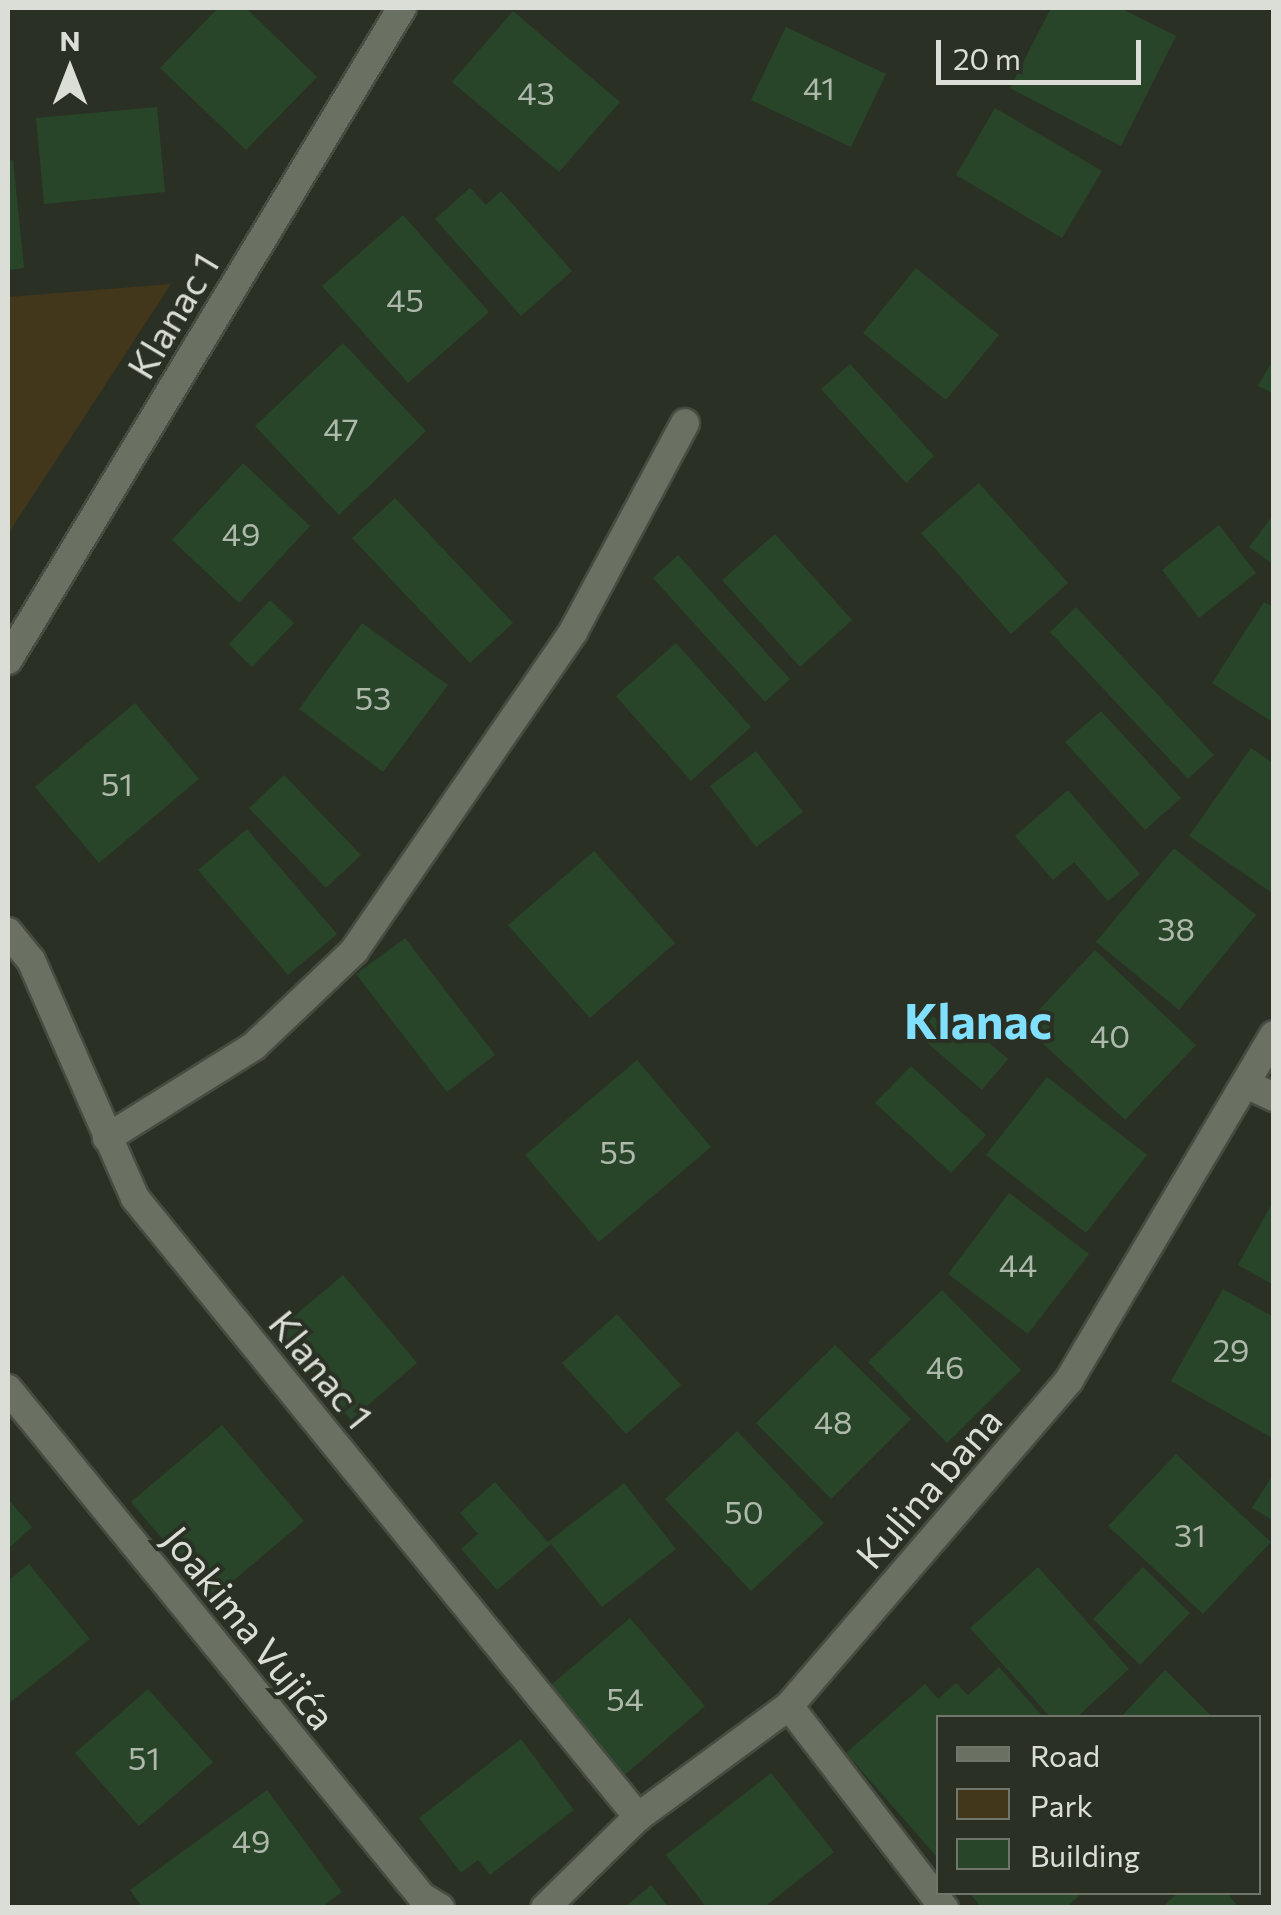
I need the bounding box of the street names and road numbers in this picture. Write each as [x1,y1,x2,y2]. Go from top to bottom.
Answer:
street label: Klanac 1 [117,244,227,386]
street label: Klanac 1 [261,1301,383,1437]
street label: Kulina bana [846,1397,1010,1577]
street label: Joakima Vujića [154,1516,346,1738]

